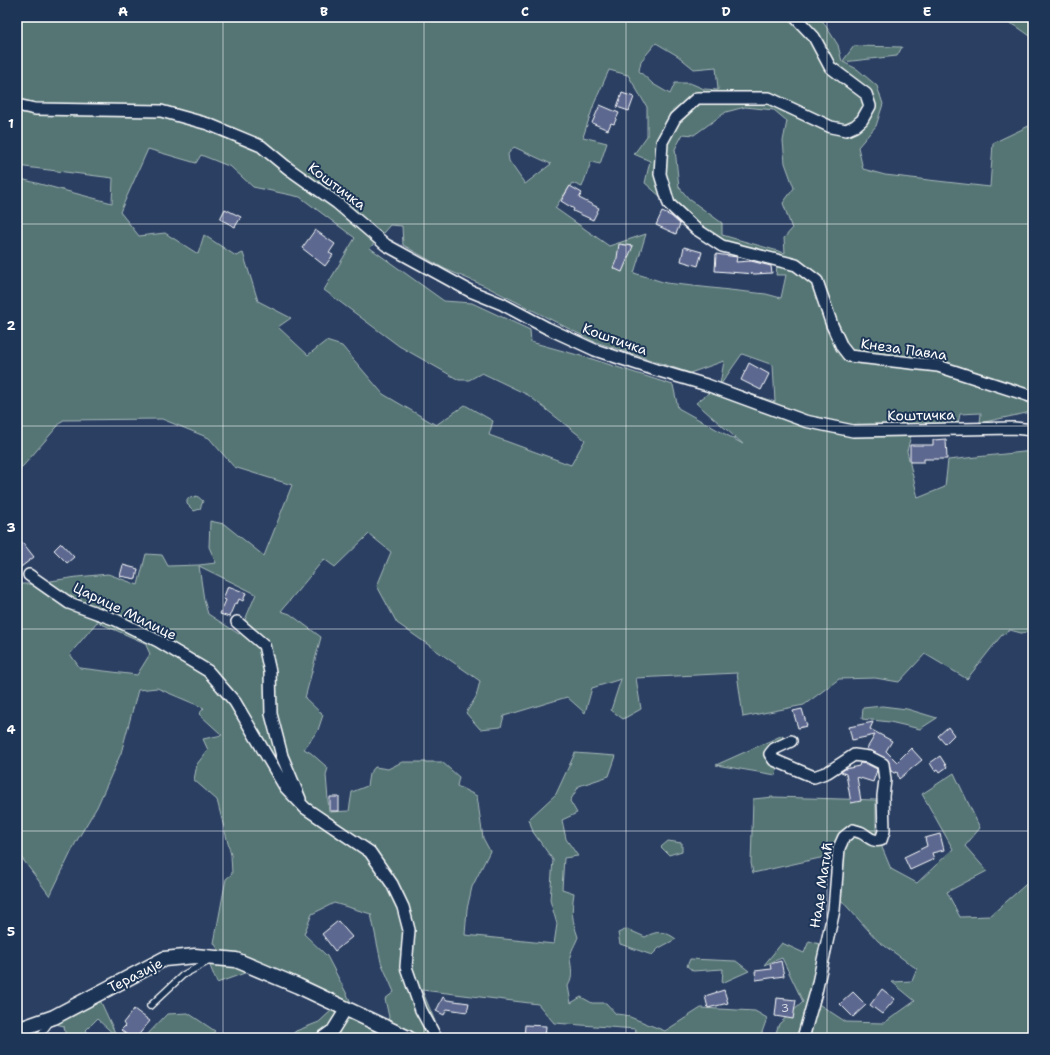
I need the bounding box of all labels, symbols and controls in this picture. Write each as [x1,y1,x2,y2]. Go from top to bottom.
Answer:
text: A [118,3,128,20]
text: B [320,3,328,20]
text: C [521,3,529,20]
text: D [721,3,731,20]
text: E [923,3,932,20]
text: 1 [8,115,14,132]
street label: Коштичка [304,158,370,214]
text: 2 [6,317,16,334]
street label: Коштичка [580,319,650,359]
street label: Кнеза Павла [860,334,949,364]
street label: Коштичка [887,405,955,425]
text: 3 [6,519,16,536]
street label: Царице Милице [70,578,180,644]
text: 4 [6,721,16,738]
street label: Наде Матић [805,840,837,929]
text: 5 [7,923,15,940]
street label: Теразије [105,954,165,996]
house number: 3 [781,1000,789,1016]

